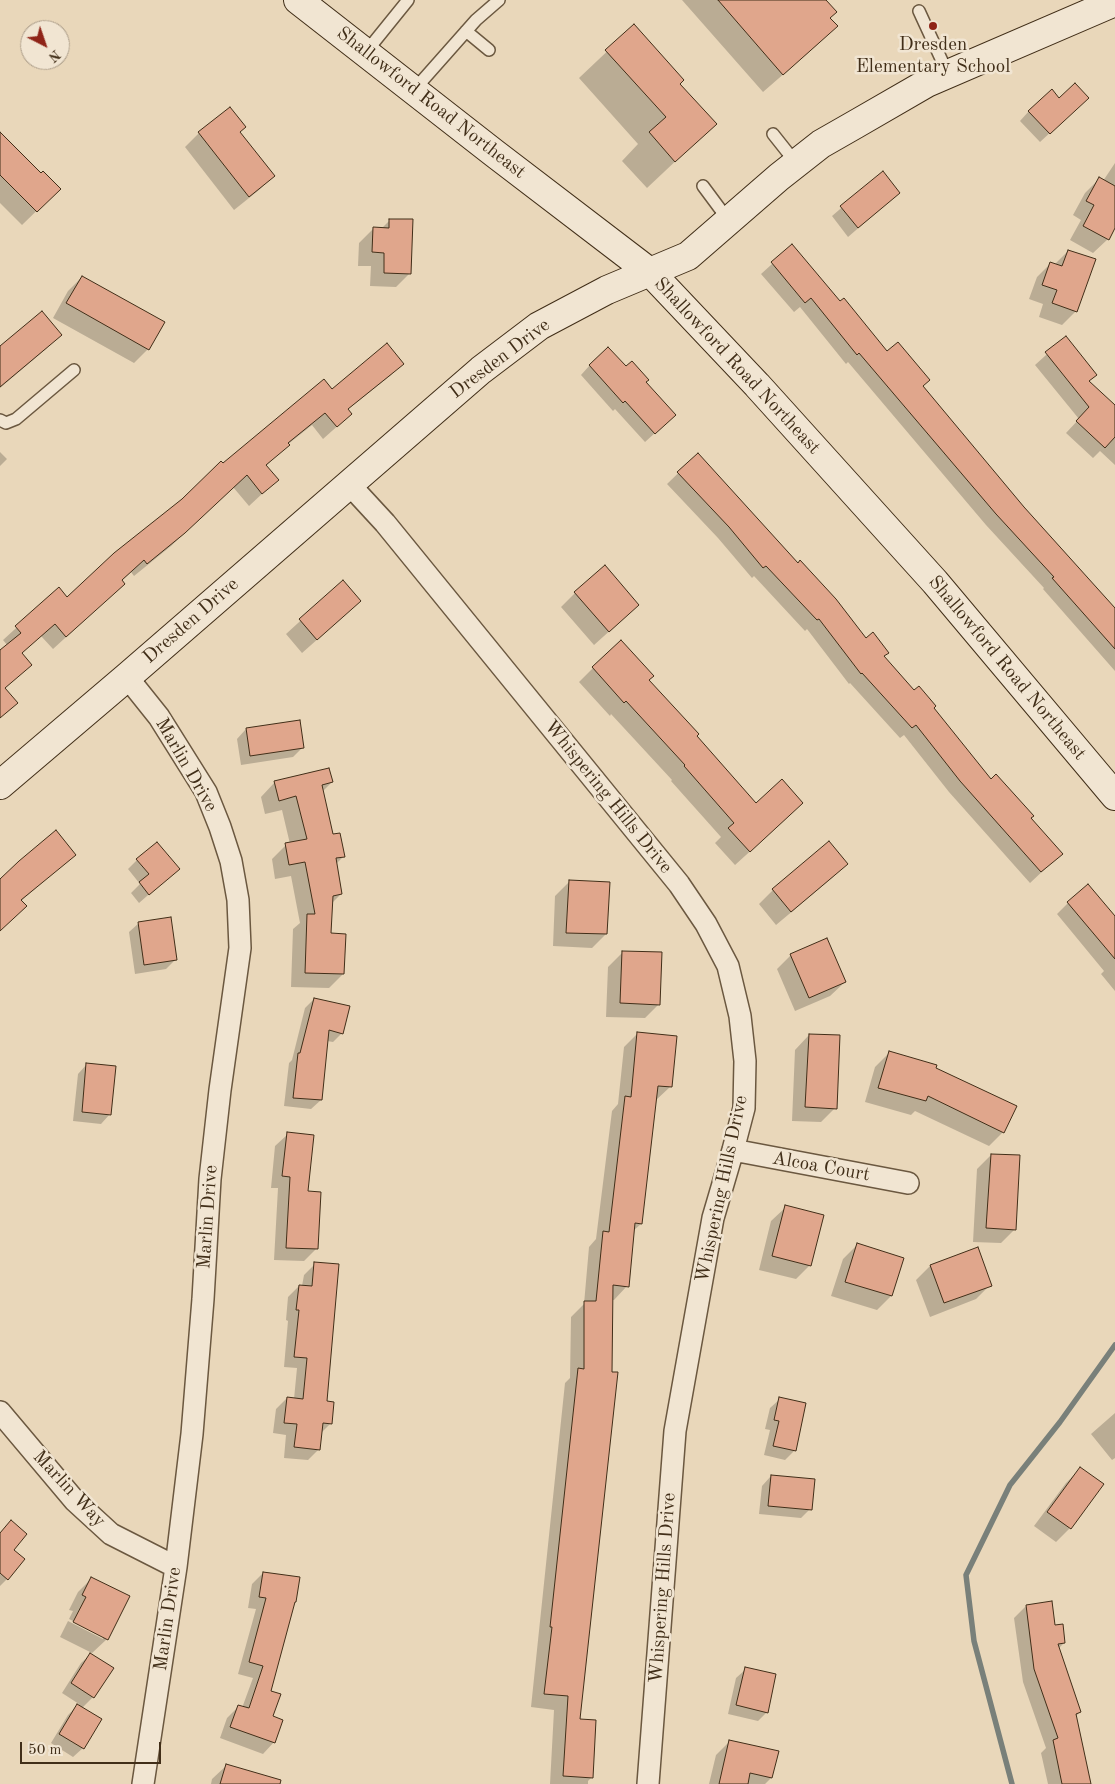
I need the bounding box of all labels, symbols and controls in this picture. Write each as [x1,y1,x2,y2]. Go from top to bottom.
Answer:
north arrow [20,20,70,70]
marker: Dresden Elementary School [927,20,939,32]
street label: Shallowford Road Northeast [332,22,530,184]
place label: Dresden Elementary School [856,34,1010,78]
text: N [46,47,63,64]
street label: Shallowford Road Northeast [649,273,825,459]
street label: Dresden Drive [445,314,555,404]
street label: Shallowford Road Northeast [923,571,1091,765]
street label: Dresden Drive [138,573,244,669]
street label: Marlin Drive [150,714,222,816]
street label: Whispering Hills Drive [539,716,677,878]
street label: Whispering Hills Drive [691,1093,753,1285]
street label: Alcoa Court [770,1147,872,1187]
street label: Marlin Drive [193,1164,223,1270]
street label: Marlin Way [28,1446,110,1532]
street label: Whispering Hills Drive [645,1492,681,1684]
street label: Marlin Drive [149,1566,187,1672]
scale bar [22,1732,164,1764]
text: 50 m [28,1743,62,1758]

